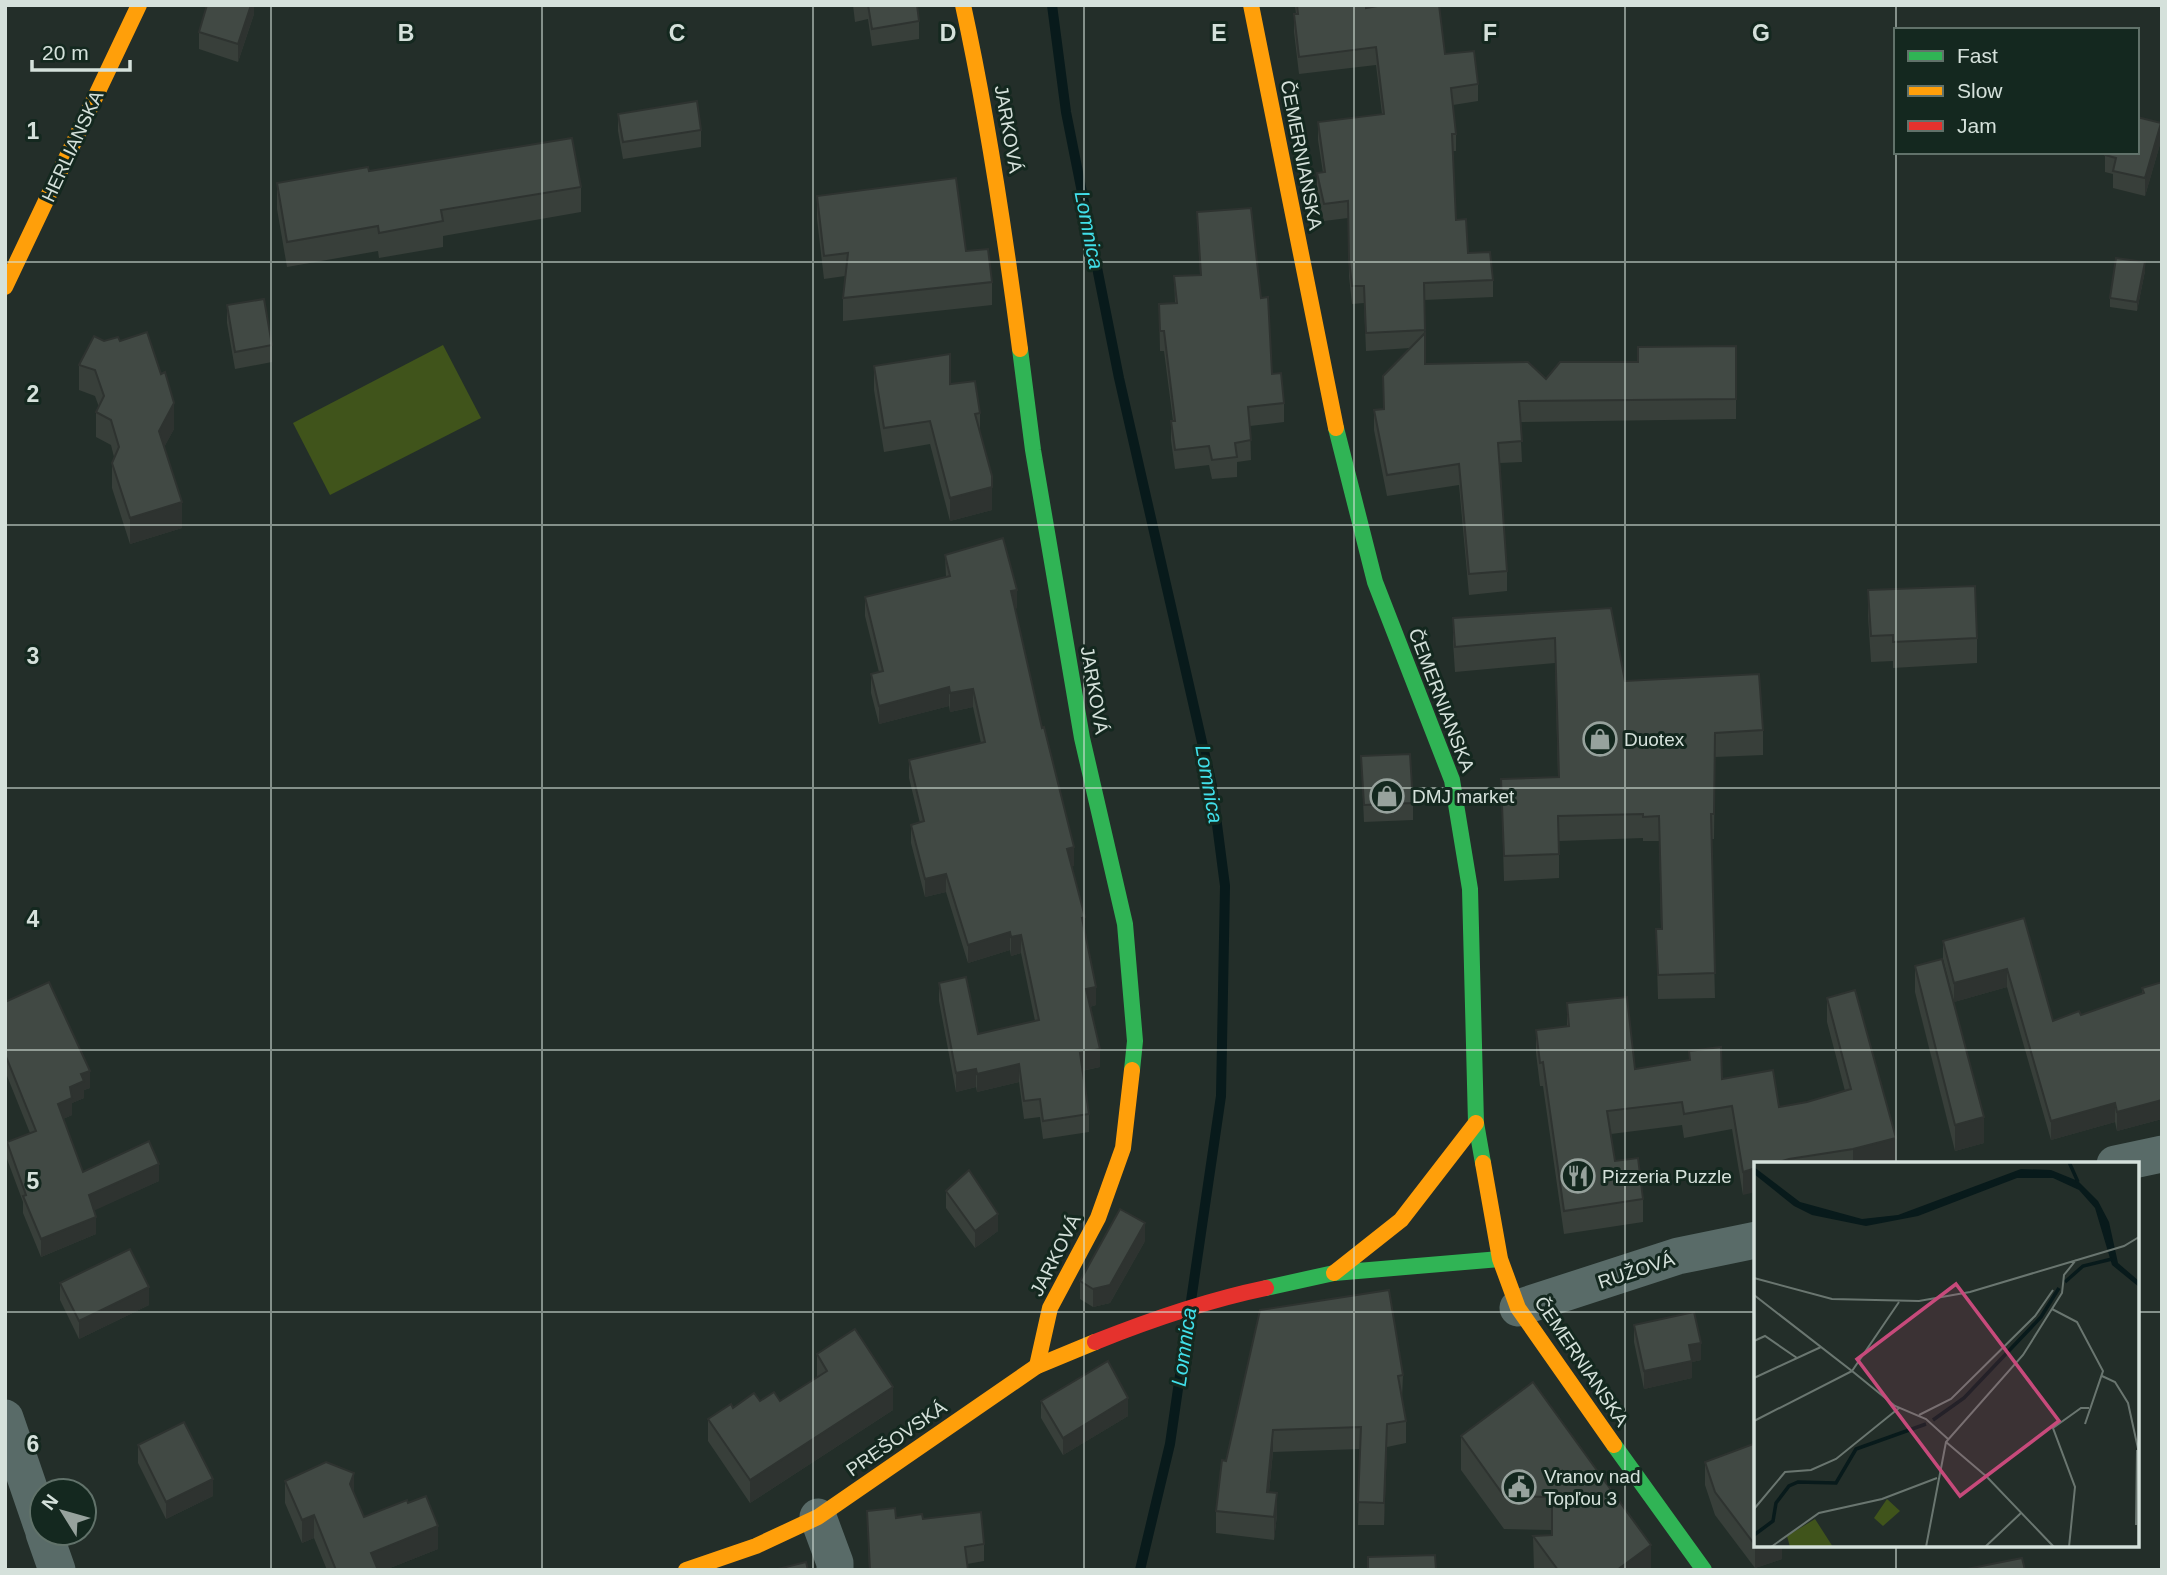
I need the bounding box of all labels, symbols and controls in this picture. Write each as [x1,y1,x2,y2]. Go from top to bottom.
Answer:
text: B [398,20,414,46]
text: C [669,20,685,46]
text: D [940,20,956,46]
text: E [1211,20,1227,46]
text: F [1483,20,1497,46]
text: G [1752,20,1770,46]
scale bar [32,28,130,72]
legend [1894,28,2139,154]
text: 20 m [42,41,89,64]
text: Fast [1957,44,1998,67]
street label: ČEMERNIANSKA [1277,78,1326,232]
text: Slow [1957,79,2003,102]
street label: JARKOVÁ [990,84,1027,175]
street label: HERLIANSKA [38,87,108,205]
text: Jam [1957,114,1997,137]
text: 1 [27,118,40,144]
water label: Lomnica [1071,189,1108,271]
text: 2 [27,381,39,407]
street label: ČEMERNIANSKA [1404,625,1479,775]
text: 3 [27,643,39,669]
street label: JARKOVÁ [1076,645,1113,736]
shop icon: Duotex [1581,720,1619,758]
place label: Duotex [1624,729,1685,750]
water label: Lomnica [1191,743,1228,825]
shop icon: DMJ market [1368,777,1406,815]
place label: DMJ market [1412,786,1515,807]
text: 4 [27,906,40,932]
restaurant icon: Pizzeria Puzzle [1559,1157,1597,1195]
inset map [1754,1162,2139,1547]
place label: Pizzeria Puzzle [1602,1166,1732,1187]
text: 5 [27,1168,40,1194]
street label: JARKOVÁ [1026,1211,1085,1300]
street label: RUŽOVÁ [1595,1248,1677,1293]
street label: ČEMERNIANSKA [1530,1292,1633,1430]
water label: Lomnica [1167,1306,1200,1388]
street label: PREŠOVSKÁ [842,1396,951,1481]
text: 6 [27,1431,39,1457]
place label: Vranov nad Topľou 3 [1544,1466,1640,1509]
public building icon: Vranov nad Topľou 3 [1500,1468,1538,1506]
north arrow [28,1477,98,1547]
text: N [37,1490,62,1514]

